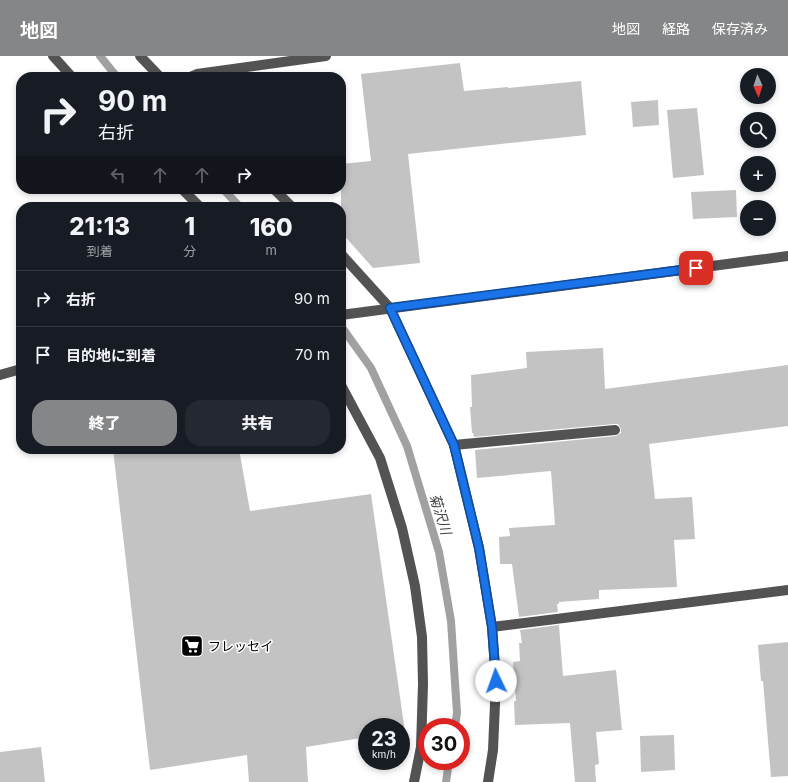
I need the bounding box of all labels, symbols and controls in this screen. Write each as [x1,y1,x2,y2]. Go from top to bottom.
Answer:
text: 地図 [20,19,58,42]
text: 地図 [612,20,640,37]
text: 経路 [662,20,690,37]
text: 保存済み [712,20,768,37]
north arrow [740,68,776,104]
map controls [740,68,776,236]
text: 90 m [98,84,167,118]
icon: right [32,88,84,140]
button: search [740,112,776,148]
text: 右折 [98,122,134,143]
button: + [740,156,776,192]
icon: left [107,164,129,186]
icon: ahead [149,164,171,186]
icon: ahead [191,164,213,186]
icon: right [233,164,255,186]
button: − [740,200,776,236]
text: 21:13 [69,212,130,241]
text: 1 [185,212,195,241]
text: 160 [250,213,293,242]
text: m [265,242,277,258]
text: 到着 [87,243,113,259]
text: 分 [183,243,196,259]
pin [679,251,713,285]
icon: arrive [685,257,707,279]
icon: right [32,288,54,310]
text: 90 m [294,289,330,308]
text: 右折 [66,290,96,309]
icon: arrive [32,344,54,366]
text: 70 m [295,345,330,364]
text: 目的地に到着 [66,346,156,365]
button: 終了 [32,400,177,446]
button: 共有 [185,400,330,446]
water label: 菊沢川 [427,491,456,538]
supermarket icon: フレッセイ [179,633,205,659]
place label: フレッセイ [208,638,273,654]
position arrow [475,660,517,702]
speed limit sign: 30 [418,718,470,770]
text: 23 [371,727,397,751]
text: km/h [372,748,396,760]

